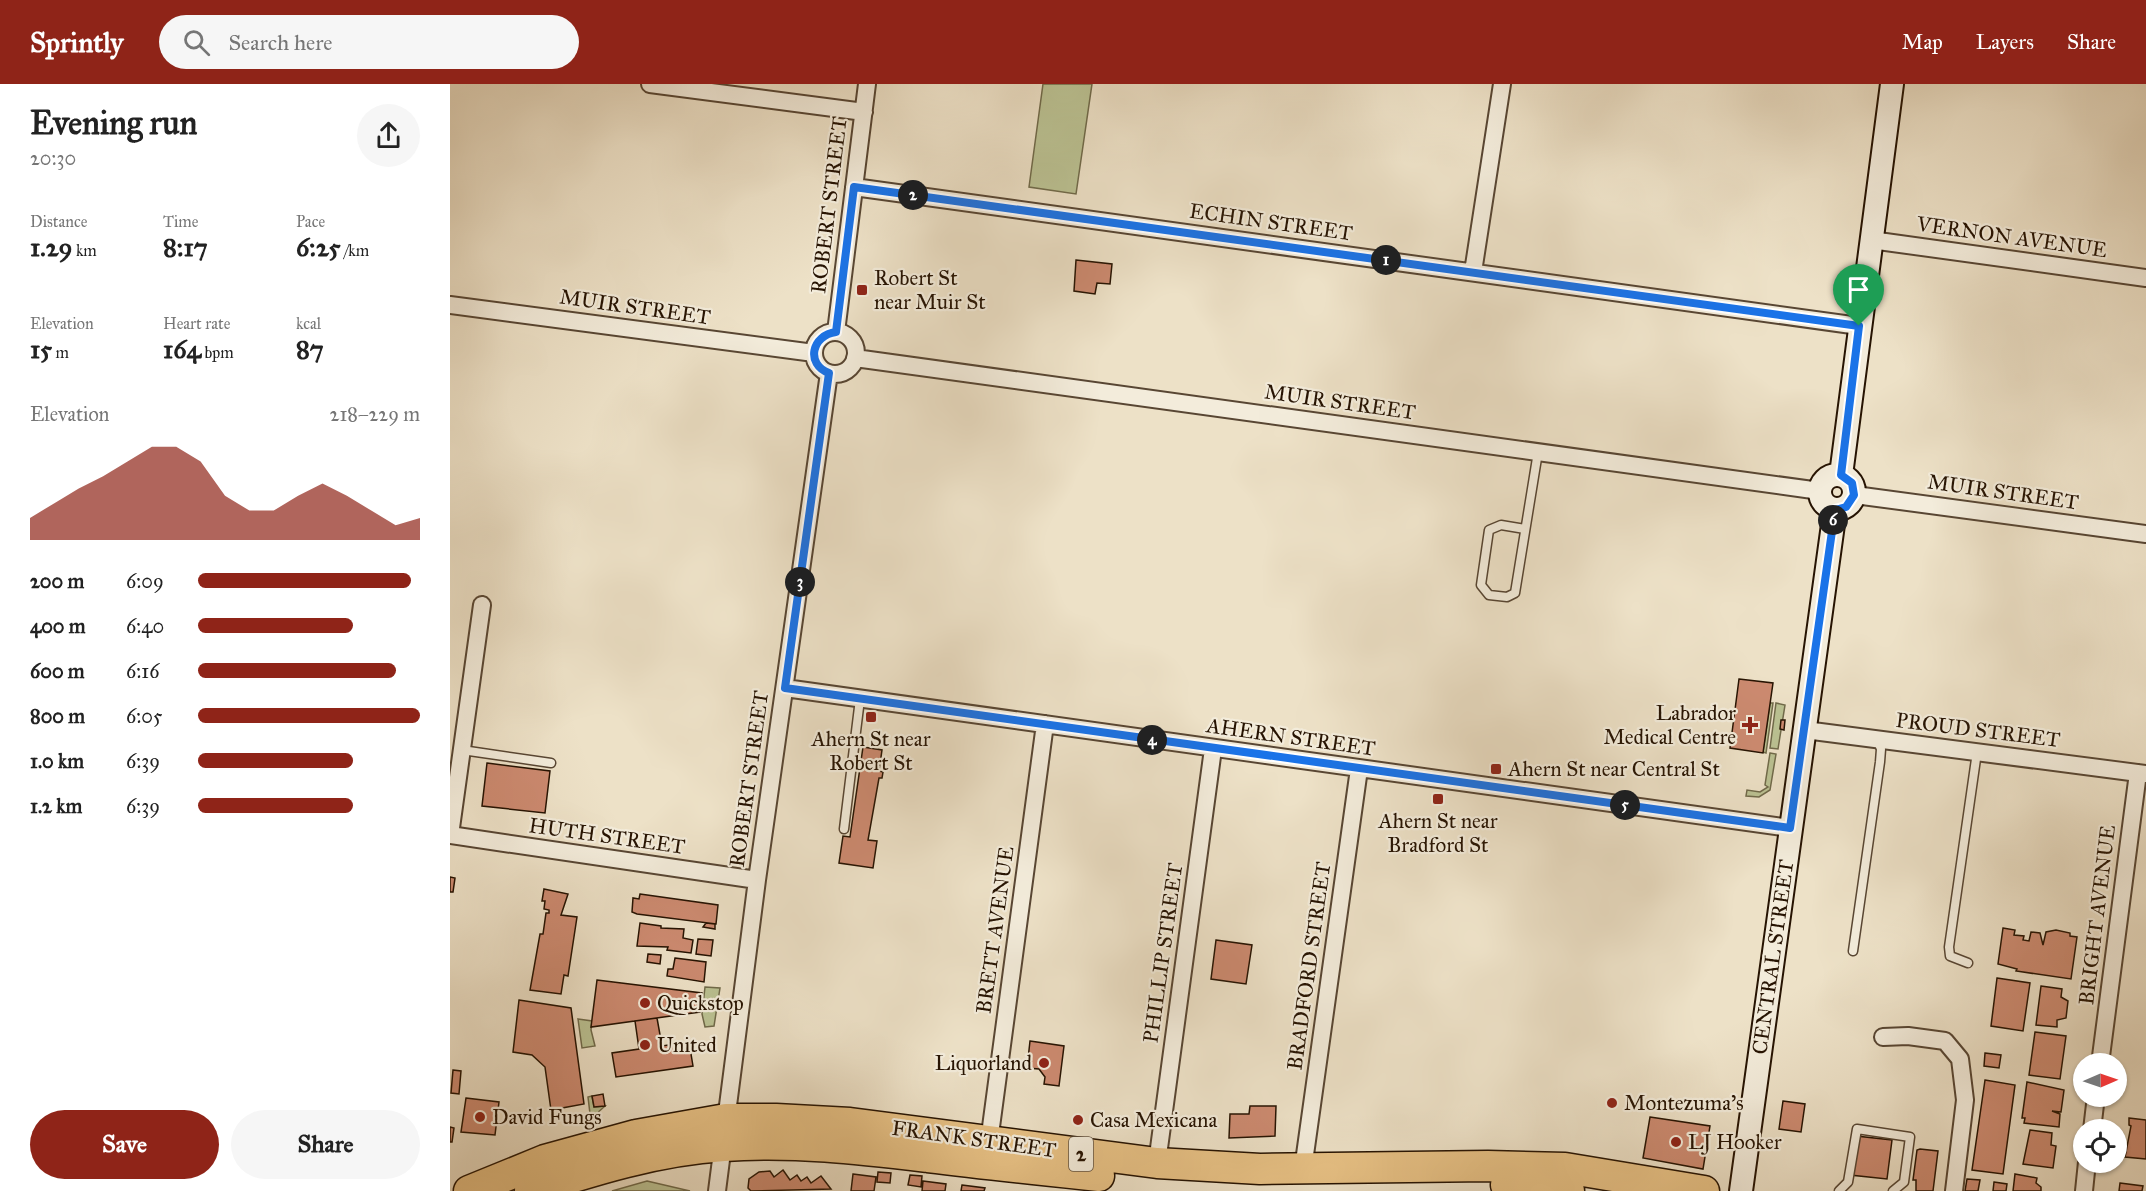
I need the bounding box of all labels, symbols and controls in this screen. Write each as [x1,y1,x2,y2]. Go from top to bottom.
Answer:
search box [159,15,579,69]
text: Sprintly [30,25,123,60]
icon: search [180,26,213,59]
text: Search here [228,29,332,56]
text: Map [1902,29,1943,55]
text: Layers [1976,29,2034,55]
text: Share [2067,29,2116,55]
text: Evening run [30,103,197,143]
button: share [357,104,420,167]
street label: ROBERT STREET [805,115,853,295]
text: 20:30 [30,146,76,170]
pin: 2 [898,180,928,210]
text: 2 [909,185,917,204]
street label: ECHIN STREET [1188,198,1354,246]
street label: VERNON AVENUE [1914,211,2109,263]
text: Distance [30,212,87,231]
text: Time [163,212,198,231]
text: Pace [296,212,325,231]
text: 1.29 [30,231,72,263]
text: 8:17 [163,231,208,263]
text: 6:25 [296,231,341,263]
text: km [72,241,97,260]
text: /km [341,241,369,260]
pin: 1 [1371,245,1401,275]
text: 1 [1383,250,1389,269]
pin [1833,264,1884,326]
place label: Robert St near Muir St [874,265,986,315]
icon: arrive [1842,273,1875,306]
marker: Robert St near Muir St [855,283,869,297]
street label: MUIR STREET [558,284,712,330]
text: Elevation [30,314,94,333]
text: Heart rate [163,314,230,333]
text: kcal [296,314,321,333]
text: 15 [30,333,52,365]
text: 164 [163,333,201,365]
text: 87 [296,333,324,365]
text: m [52,343,69,362]
text: bpm [201,343,234,362]
street label: MUIR STREET [1263,379,1417,425]
text: Elevation [30,402,109,426]
text: 218–229 m [330,402,420,426]
street label: MUIR STREET [1926,469,2080,515]
pin: 6 [1818,505,1848,535]
text: 6 [1829,510,1837,529]
pin: 3 [785,567,815,597]
text: 200 m [30,569,84,593]
text: 6:09 [126,569,164,593]
text: 3 [797,572,803,591]
text: 400 m [30,614,86,638]
text: 6:40 [126,614,164,638]
text: 600 m [30,659,85,683]
text: 6:16 [126,659,159,683]
street label: ROBERT STREET [724,689,774,869]
place label: Labrador Medical Centre [1603,700,1736,750]
text: 800 m [30,704,85,728]
text: 6:05 [126,704,162,728]
street label: PROUD STREET [1894,707,2062,753]
marker: Ahern St near Robert St [864,710,878,724]
street label: AHERN STREET [1204,712,1377,762]
marker: Labrador Medical Centre [1741,716,1759,734]
pin: 4 [1137,725,1167,755]
place label: Ahern St near Robert St [810,726,931,776]
text: 4 [1148,730,1156,749]
text: 1.0 km [30,749,84,773]
text: 6:39 [126,749,160,773]
place label: Ahern St near Central St [1507,756,1720,782]
marker: Ahern St near Central St [1489,762,1503,776]
pin: 5 [1610,790,1640,820]
marker: Ahern St near Bradford St [1431,792,1445,806]
text: 1.2 km [30,794,82,818]
text: 6:39 [126,794,160,818]
text: 5 [1621,795,1629,814]
place label: Ahern St near Bradford St [1377,808,1498,858]
street label: HUTH STREET [527,812,687,860]
street label: BRIGHT AVENUE [2073,823,2121,1007]
street label: BRETT AVENUE [970,845,1020,1015]
street label: CENTRAL STREET [1746,858,1800,1056]
street label: BRADFORD STREET [1282,860,1336,1072]
street label: PHILLIP STREET [1137,861,1189,1045]
place label: Quickstop [657,990,744,1016]
marker: Quickstop [638,996,652,1010]
place label: United [657,1032,717,1058]
marker: United [638,1038,652,1052]
place label: Liquorland [935,1050,1032,1076]
north arrow [2073,1053,2127,1107]
map controls [2073,1053,2127,1173]
marker: Liquorland [1037,1056,1051,1070]
place label: Montezuma's [1624,1090,1744,1116]
marker: Montezuma's [1605,1096,1619,1110]
place label: David Fungs [492,1104,602,1130]
place label: Casa Mexicana [1090,1107,1217,1133]
button: Save [30,1110,219,1179]
button: Share [231,1110,420,1179]
marker: David Fungs [473,1110,487,1124]
marker: Casa Mexicana [1071,1113,1085,1127]
street label: FRANK STREET [890,1115,1058,1163]
button: locate [2073,1119,2127,1173]
place label: LJ Hooker [1688,1129,1782,1155]
marker: LJ Hooker [1669,1135,1683,1149]
road number: 2 [1069,1137,1093,1171]

